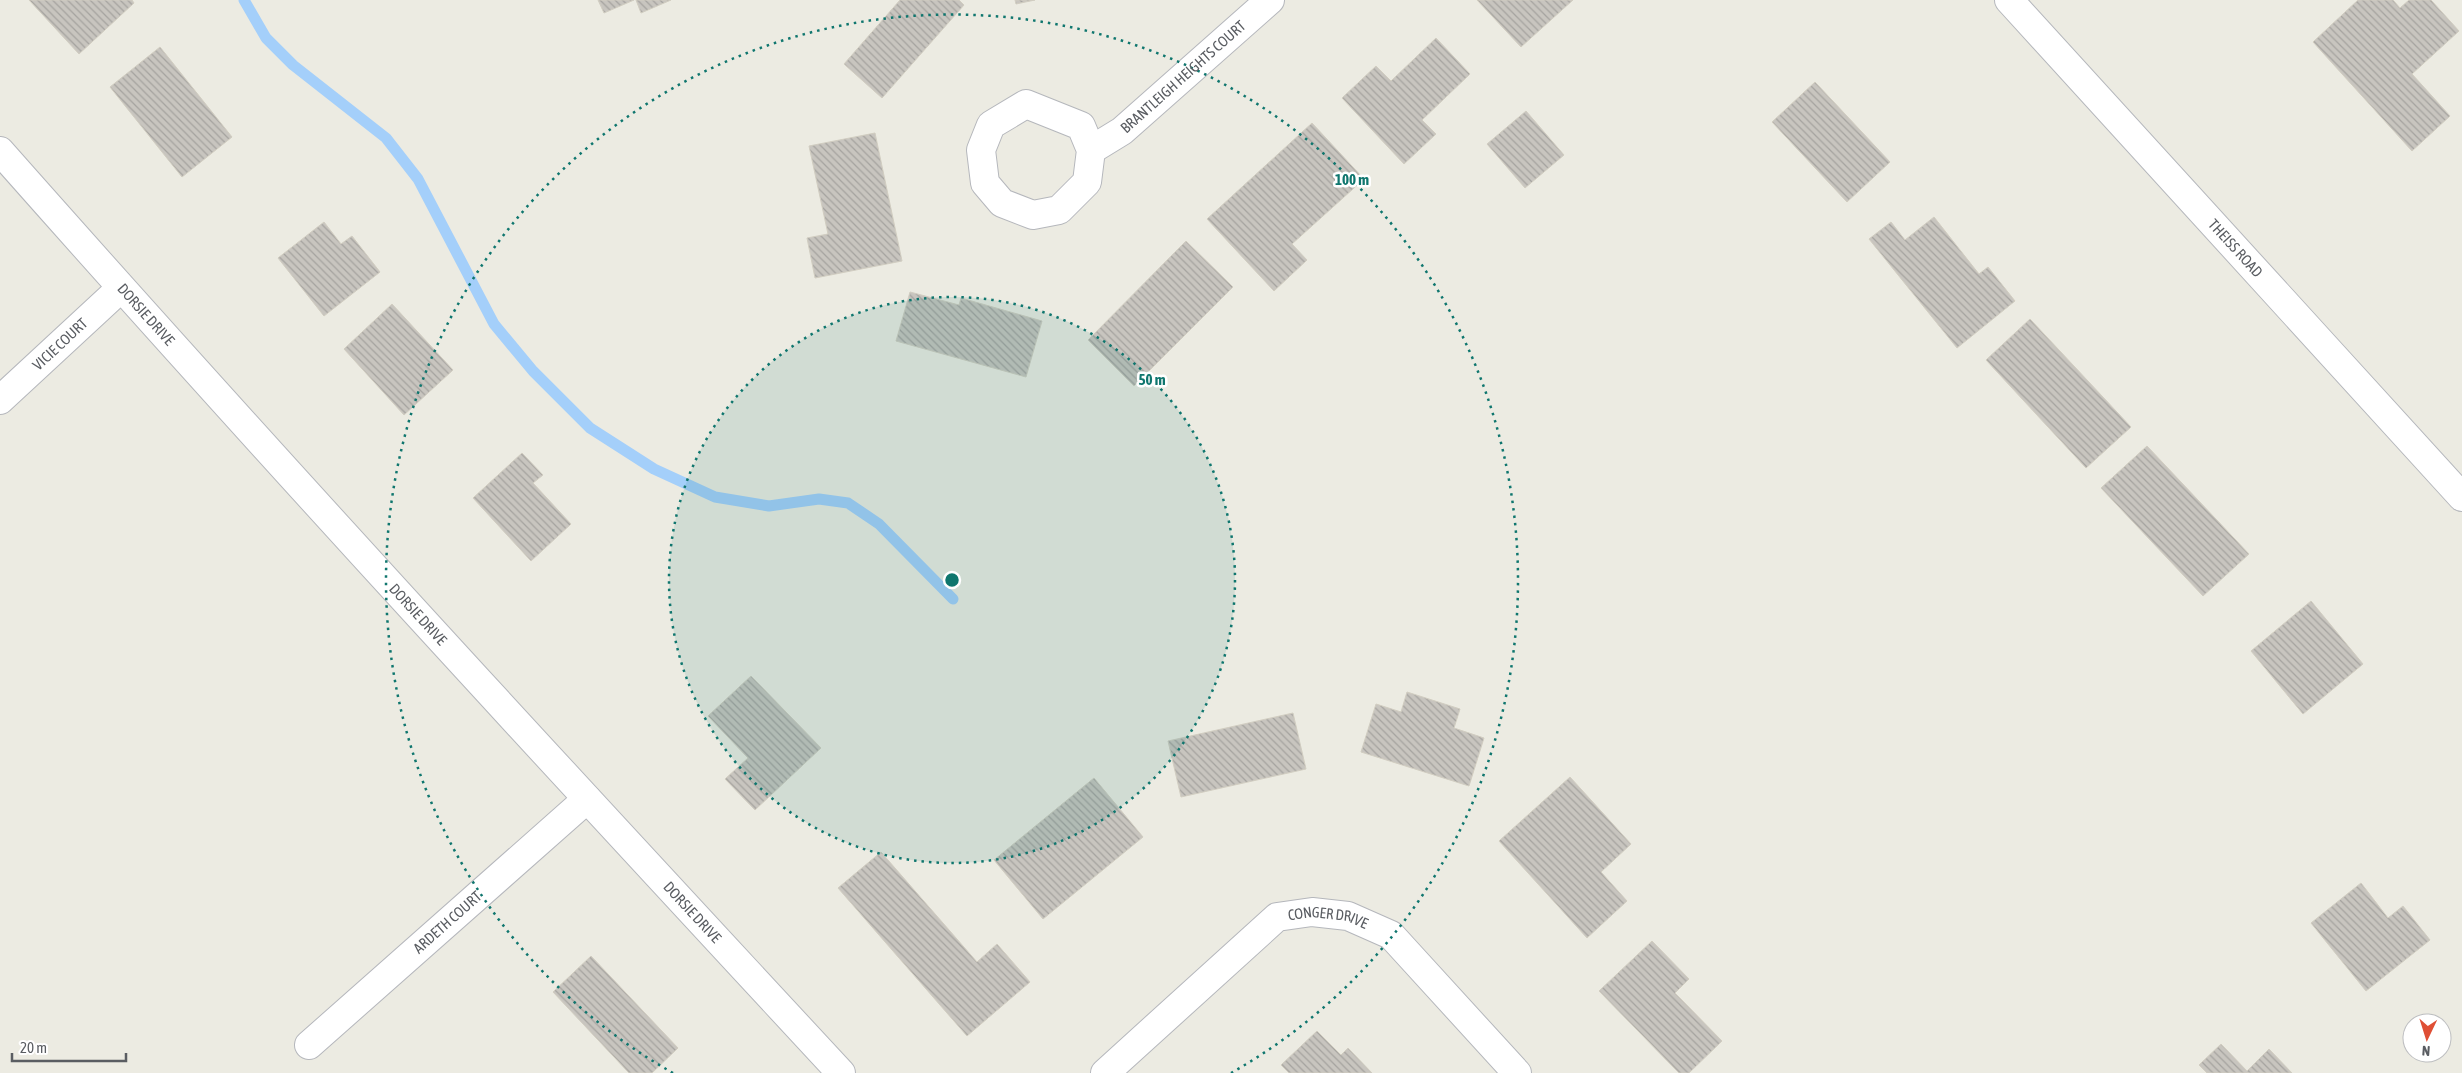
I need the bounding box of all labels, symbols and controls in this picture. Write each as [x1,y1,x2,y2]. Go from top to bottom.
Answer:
street label: BRANTLEIGH HEIGHTS COURT [1117,17,1249,136]
text: 100 m [1335,171,1369,188]
street label: THEISS ROAD [2205,216,2266,280]
street label: DORSIE DRIVE [114,280,178,349]
street label: VICIE COURT [29,314,91,373]
text: 50 m [1139,371,1166,388]
centre of rings [943,571,961,589]
street label: DORSIE DRIVE [386,580,451,649]
street label: DORSIE DRIVE [660,878,725,946]
street label: ARDETH COURT [410,887,485,957]
street label: CONGER DRIVE [1287,903,1371,932]
north arrow [2402,1013,2452,1063]
scale bar [12,1030,126,1062]
text: 20 m [20,1039,47,1056]
text: N [2421,1043,2431,1059]

